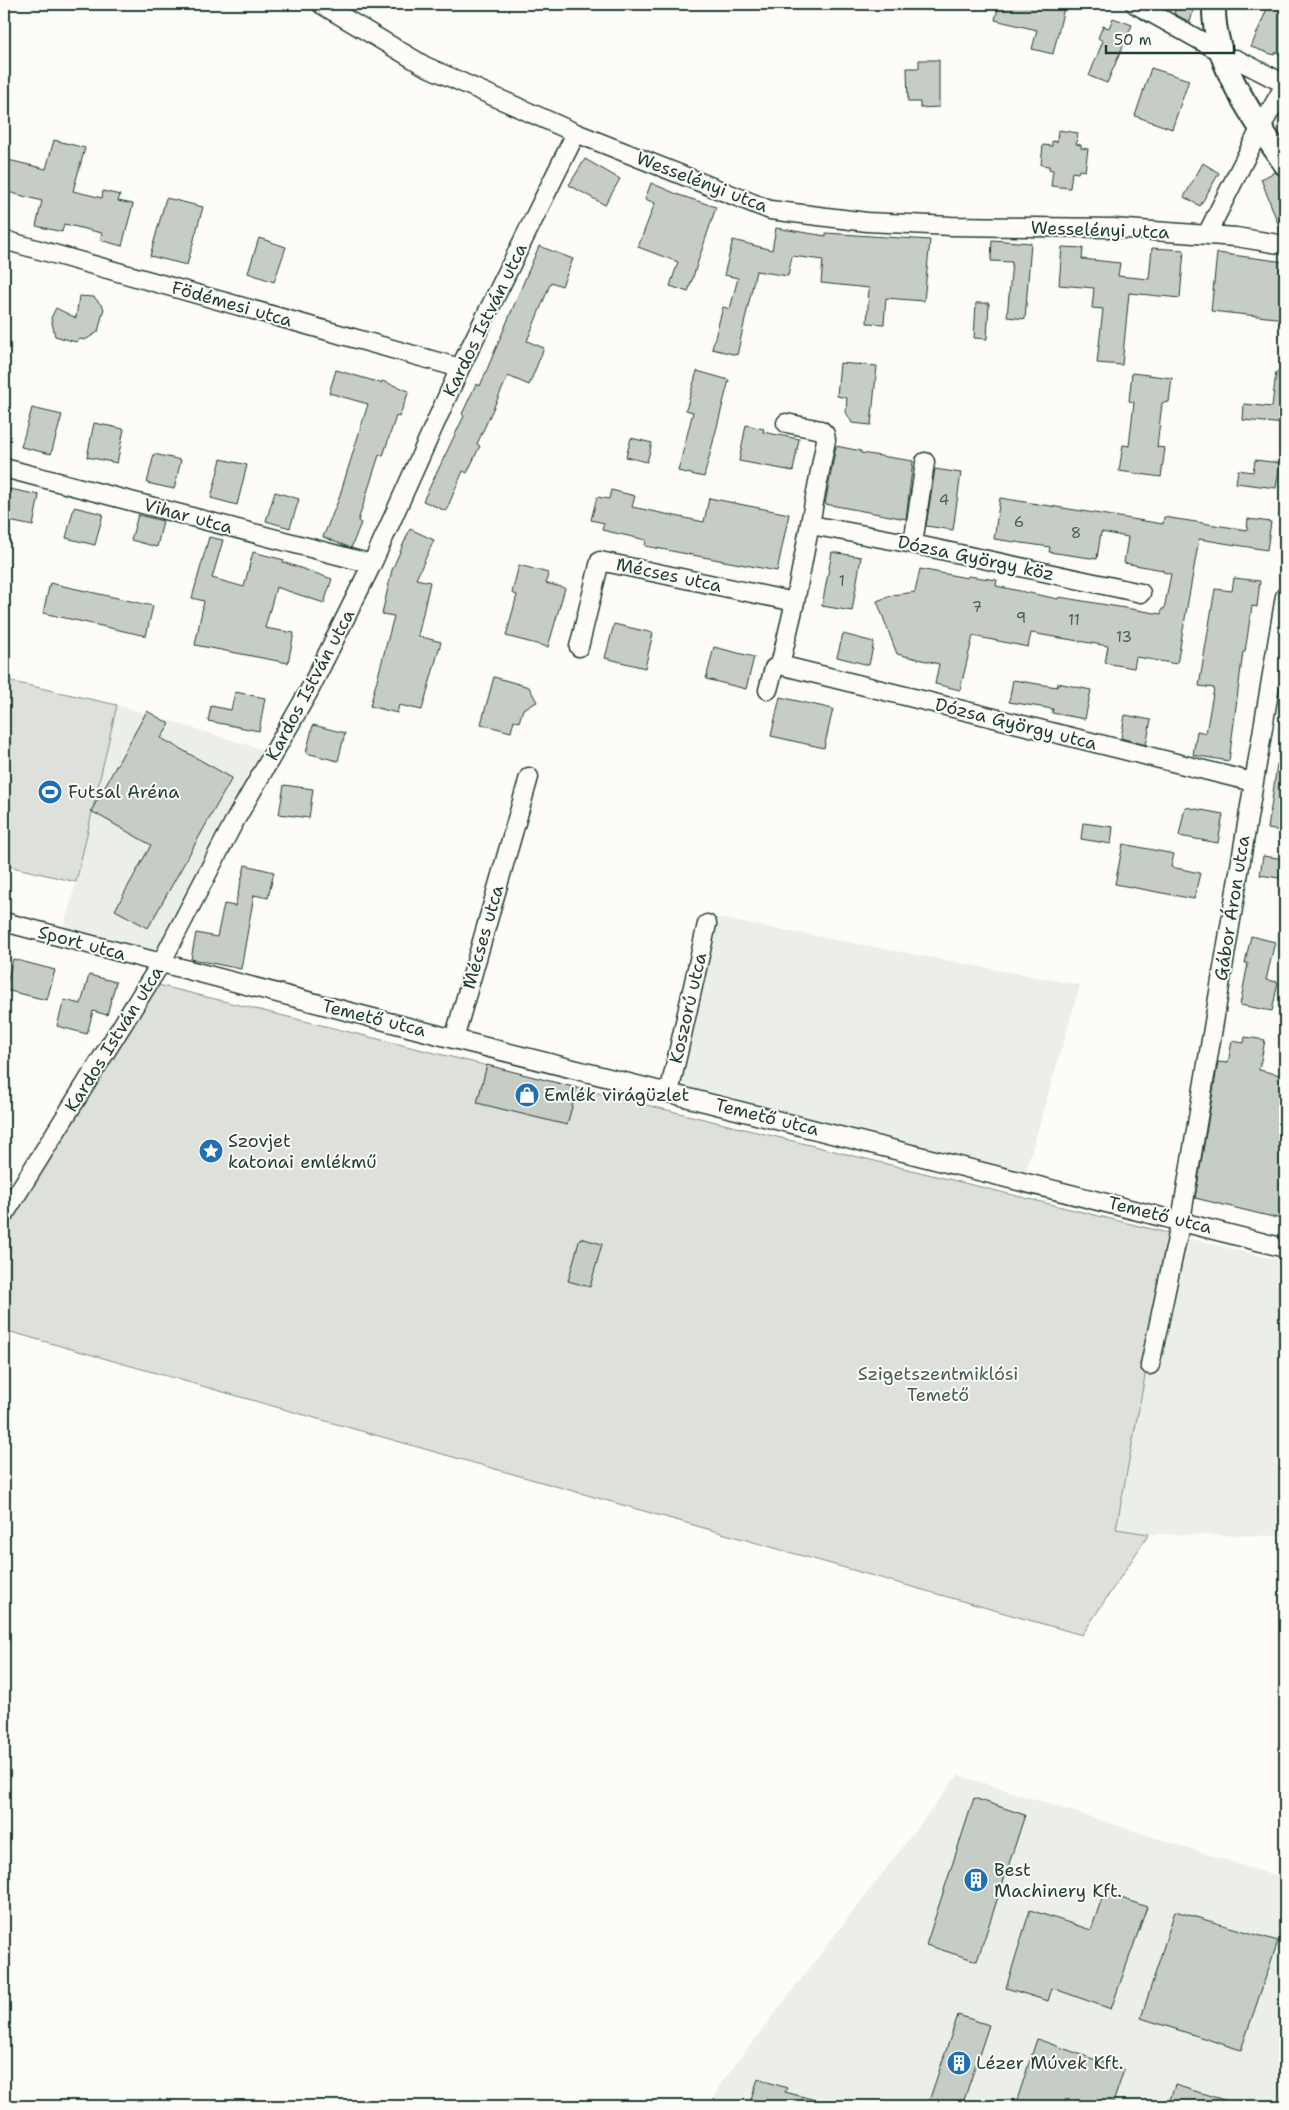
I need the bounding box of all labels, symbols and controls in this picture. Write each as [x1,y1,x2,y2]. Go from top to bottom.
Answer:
scale bar [1106,22,1234,54]
text: 50 m [1114,30,1152,50]
street label: Wesselényi utca [633,146,771,218]
street label: Wesselényi utca [1030,216,1170,244]
street label: Kardos István utca [437,239,533,401]
street label: Födémesi utca [169,275,295,333]
house number: 4 [939,490,949,510]
street label: Vihar utca [141,493,235,539]
house number: 6 [1014,512,1024,532]
house number: 8 [1071,523,1081,543]
street label: Dózsa György köz [896,530,1056,586]
street label: Mécses utca [614,552,724,598]
house number: 1 [839,571,845,591]
house number: 7 [972,597,982,617]
street label: Kardos István utca [260,605,360,765]
house number: 9 [1016,608,1026,628]
house number: 11 [1068,610,1080,630]
house number: 13 [1116,627,1132,647]
street label: Dózsa György utca [933,692,1099,756]
sports icon: Futsal Aréna [37,779,63,805]
place label: Futsal Aréna [68,780,179,804]
street label: Gábor Áron utca [1209,834,1255,982]
street label: Mécses utca [457,882,509,992]
street label: Sport utca [35,920,129,966]
street label: Koszorú utca [664,950,712,1066]
street label: Kardos István utca [59,961,169,1117]
street label: Temető utca [320,994,428,1042]
shop icon: Emlék virágüzlet [514,1082,540,1108]
place label: Emlék virágüzlet [544,1083,689,1107]
street label: Temető utca [713,1093,821,1141]
place label: Szovjet katonai emlékmű [228,1129,377,1174]
place icon: Szovjet katonai emlékmű [198,1138,224,1164]
street label: Temető utca [1106,1191,1214,1239]
park label: Szigetszentmiklósi Temető [858,1362,1018,1407]
place label: Best Machinery Kft. [994,1858,1122,1903]
building icon: Best Machinery Kft. [963,1867,989,1893]
building icon: Lézer Múvek Kft. [946,2050,972,2076]
place label: Lézer Múvek Kft. [976,2051,1123,2075]

